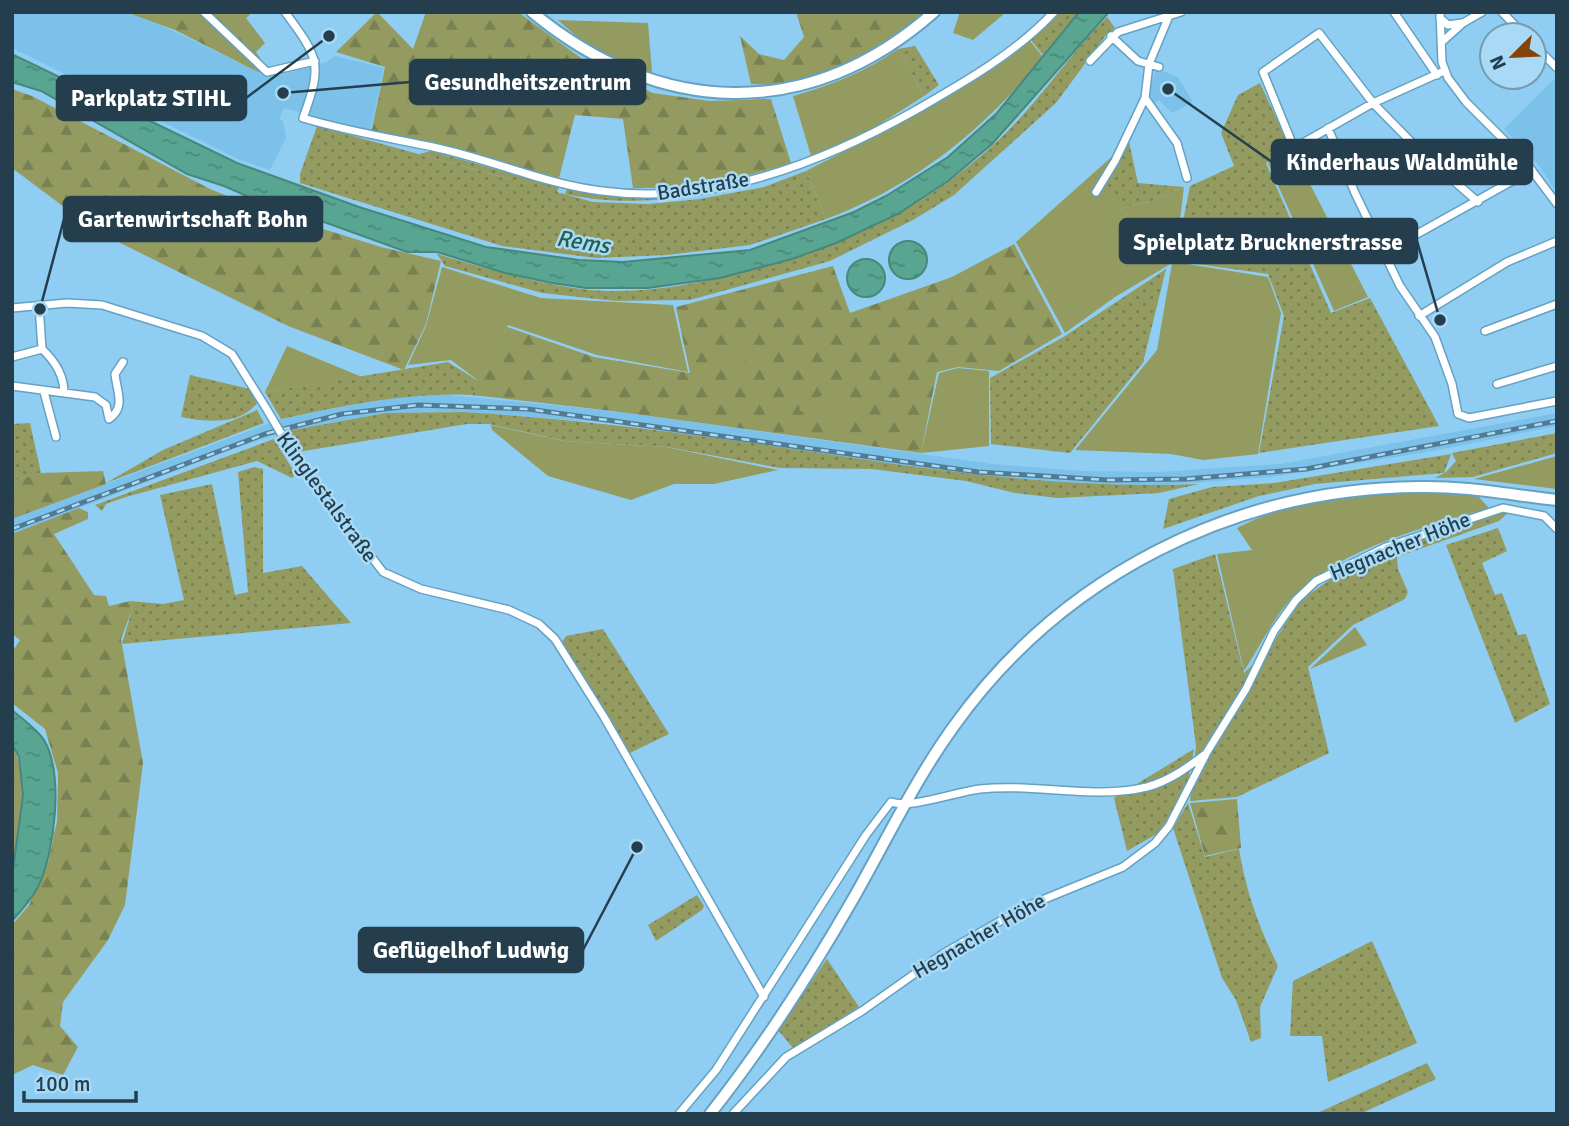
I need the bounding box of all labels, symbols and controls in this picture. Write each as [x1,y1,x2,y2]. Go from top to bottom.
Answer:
north arrow [1478,21,1548,91]
text: N [1485,52,1512,73]
callout: Gesundheitszentrum [410,60,645,104]
text: Gesundheitszentrum [425,68,631,97]
callout: Parkplatz STIHL [57,76,246,120]
text: Parkplatz STIHL [71,84,231,113]
callout: Kinderhaus Waldmühle [1272,140,1532,184]
text: Kinderhaus Waldmühle [1286,148,1518,177]
street label: Badstraße [655,166,751,206]
callout: Gartenwirtschaft Bohn [64,197,322,241]
text: Gartenwirtschaft Bohn [78,205,308,234]
callout: Spielplatz Brucknerstrasse [1120,219,1417,263]
water label: Rems [554,224,614,261]
text: Spielplatz Brucknerstrasse [1133,228,1403,257]
street label: Klinglestalstraße [271,427,383,567]
street label: Hegnacher Höhe [1326,506,1474,586]
street label: Hegnacher Höhe [908,887,1050,985]
callout: Geflügelhof Ludwig [359,928,583,972]
text: Geflügelhof Ludwig [373,936,569,965]
scale bar [24,1060,136,1104]
text: 100 m [35,1071,90,1097]

